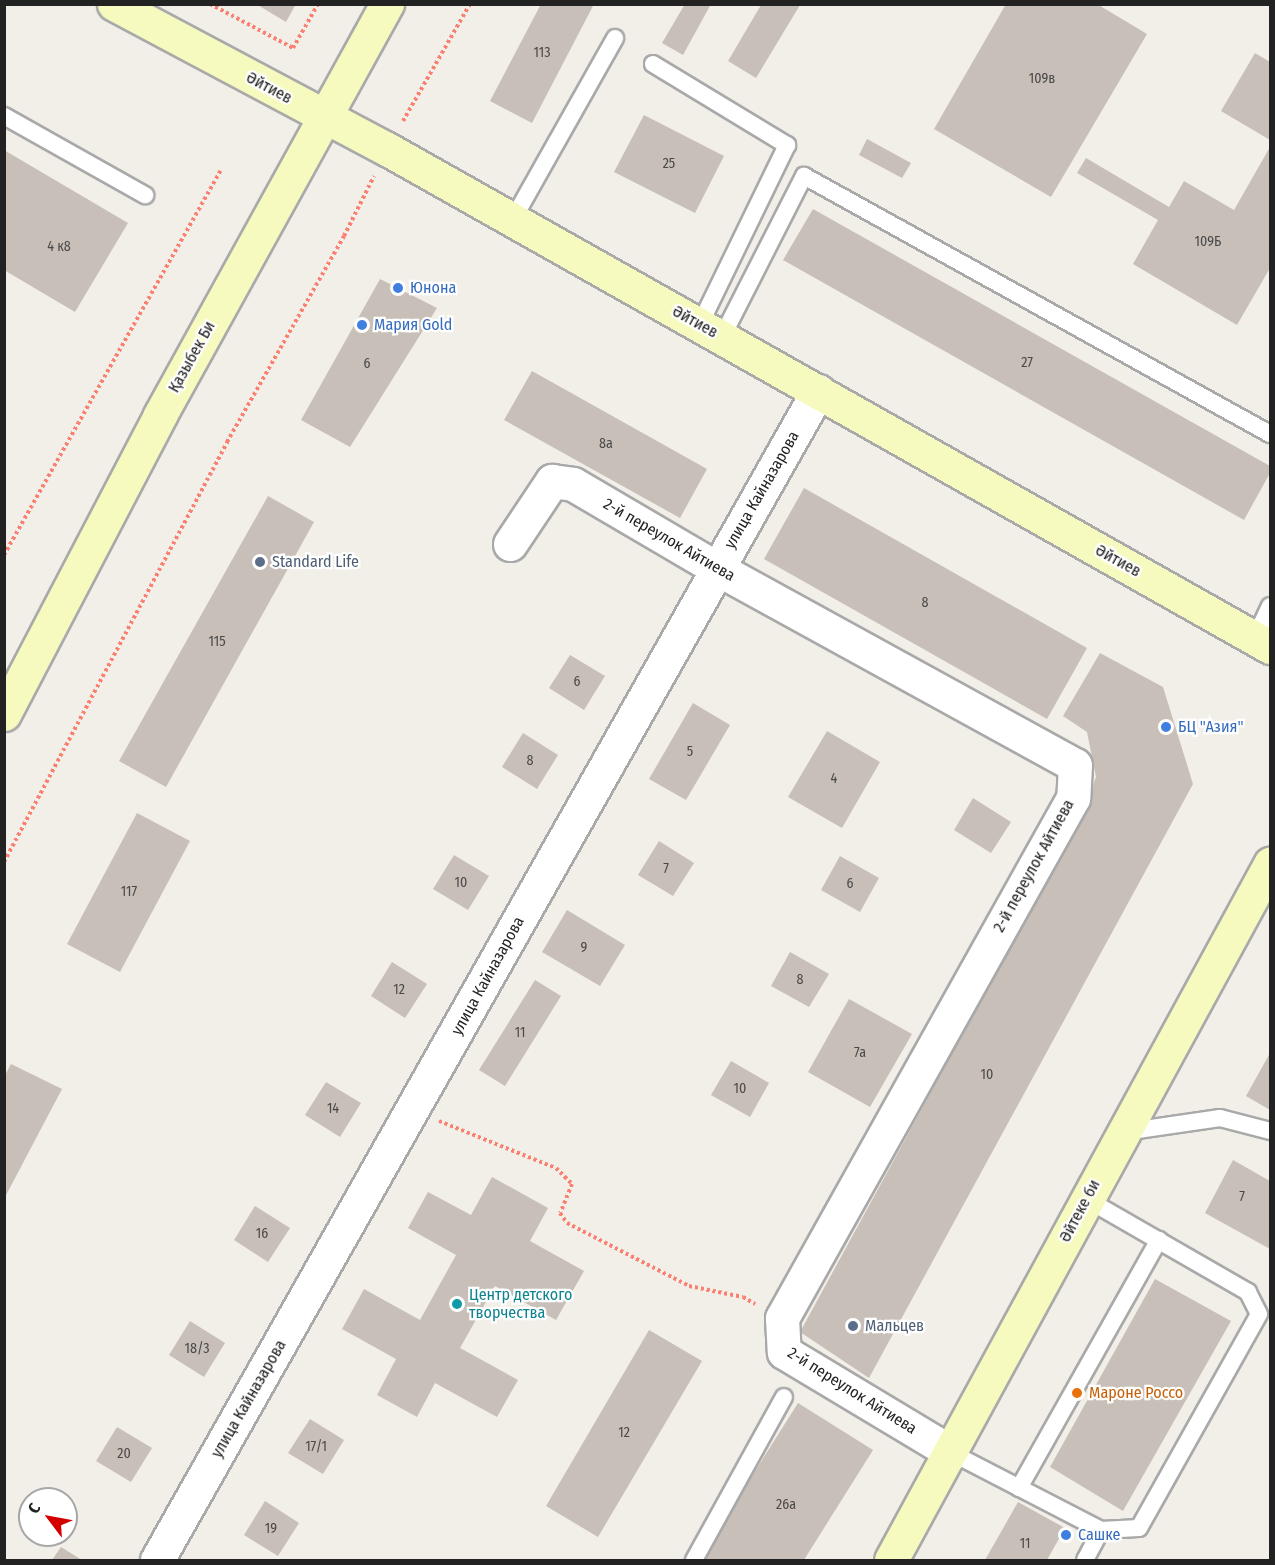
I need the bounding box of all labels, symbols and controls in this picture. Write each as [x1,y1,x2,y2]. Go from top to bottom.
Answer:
house number: 113 [533,45,551,61]
street label: Әйтиев [243,68,295,108]
house number: 109в [1029,71,1055,87]
house number: 25 [663,156,675,172]
house number: 109Б [1195,234,1221,250]
house number: 4 к8 [47,239,71,255]
place label: Юнона [410,278,456,298]
marker: Юнона [391,281,405,295]
street label: Әйтиев [669,302,721,342]
place label: Мария Gold [374,315,452,335]
street label: Қазыбек Би [165,318,219,396]
marker: Мария Gold [355,318,369,332]
house number: 27 [1021,355,1033,371]
house number: 6 [364,356,370,372]
street label: улица Кайназарова [721,428,803,552]
house number: 8а [599,436,613,452]
street label: 2-й переулок Айтиева [600,495,738,585]
street label: Әйтиев [1092,541,1144,581]
place label: Standard Life [272,552,359,572]
marker: Standard Life [253,555,267,569]
house number: 8 [922,595,928,611]
house number: 115 [208,634,226,650]
house number: 6 [574,674,580,690]
place label: БЦ "Азия" [1178,717,1243,737]
marker: БЦ "Азия" [1159,720,1173,734]
house number: 5 [687,744,693,760]
house number: 8 [527,753,533,769]
house number: 4 [831,771,837,787]
street label: 2-й переулок Айтиева [990,796,1078,936]
house number: 7 [663,861,669,877]
house number: 10 [455,875,467,891]
house number: 6 [847,876,853,892]
house number: 117 [121,884,137,900]
street label: улица Кайназарова [447,913,529,1039]
house number: 9 [581,940,587,956]
house number: 8 [797,972,803,988]
house number: 12 [393,982,405,998]
house number: 11 [515,1025,525,1041]
house number: 7а [854,1045,866,1061]
house number: 10 [981,1067,993,1083]
house number: 10 [734,1081,746,1097]
house number: 14 [327,1101,339,1117]
street label: Әйтеке би [1056,1177,1104,1245]
house number: 7 [1239,1189,1245,1205]
house number: 16 [256,1226,268,1242]
place label: Центр детского творчества [469,1285,572,1323]
marker: Центр детского творчества [450,1297,464,1311]
place label: Мальцев [865,1316,924,1336]
marker: Мальцев [846,1319,860,1333]
street label: улица Кайназарова [208,1337,290,1461]
house number: 18/3 [185,1341,209,1357]
street label: 2-й переулок Айтиева [784,1343,920,1439]
place label: Мароне Россо [1089,1383,1183,1403]
marker: Мароне Россо [1070,1386,1084,1400]
house number: 12 [618,1425,630,1441]
house number: 17/1 [305,1439,327,1455]
house number: 20 [117,1446,131,1462]
north arrow [18,1487,78,1547]
house number: 26а [776,1497,796,1513]
text: С [24,1500,44,1517]
house number: 19 [265,1521,277,1537]
place label: Сашке [1078,1525,1121,1545]
marker: Сашке [1059,1528,1073,1542]
house number: 11 [1020,1536,1030,1552]

